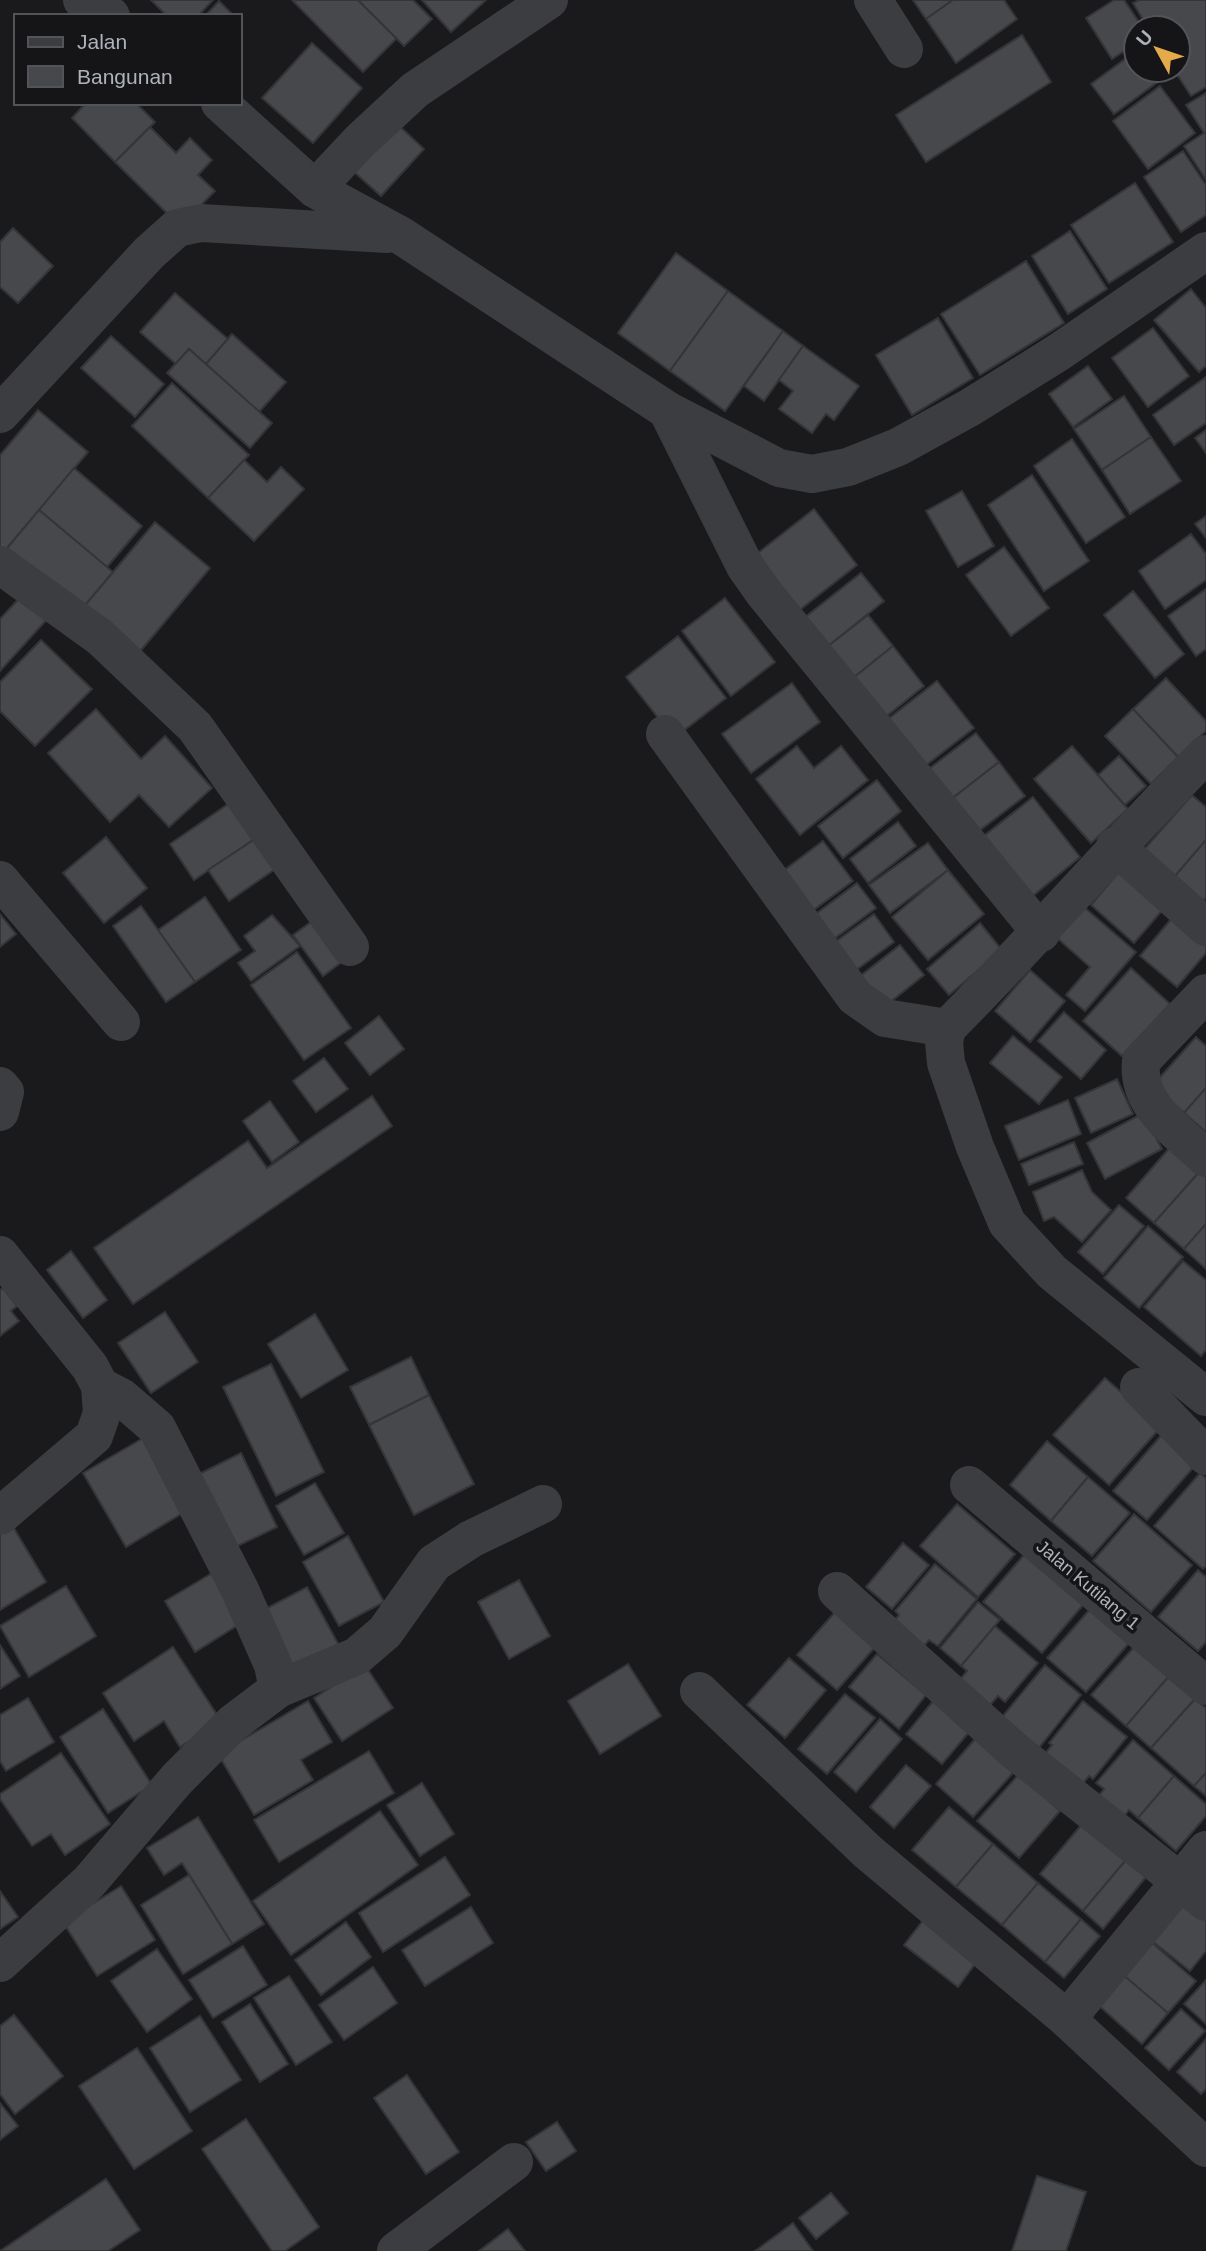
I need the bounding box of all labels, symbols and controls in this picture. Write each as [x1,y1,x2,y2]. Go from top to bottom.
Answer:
legend [14,14,242,105]
north arrow [1122,14,1192,84]
text: U [1132,26,1157,50]
text: Jalan [77,30,127,53]
text: Bangunan [77,65,173,88]
street label: Jalan Kutilang 1 [1033,1536,1143,1634]

